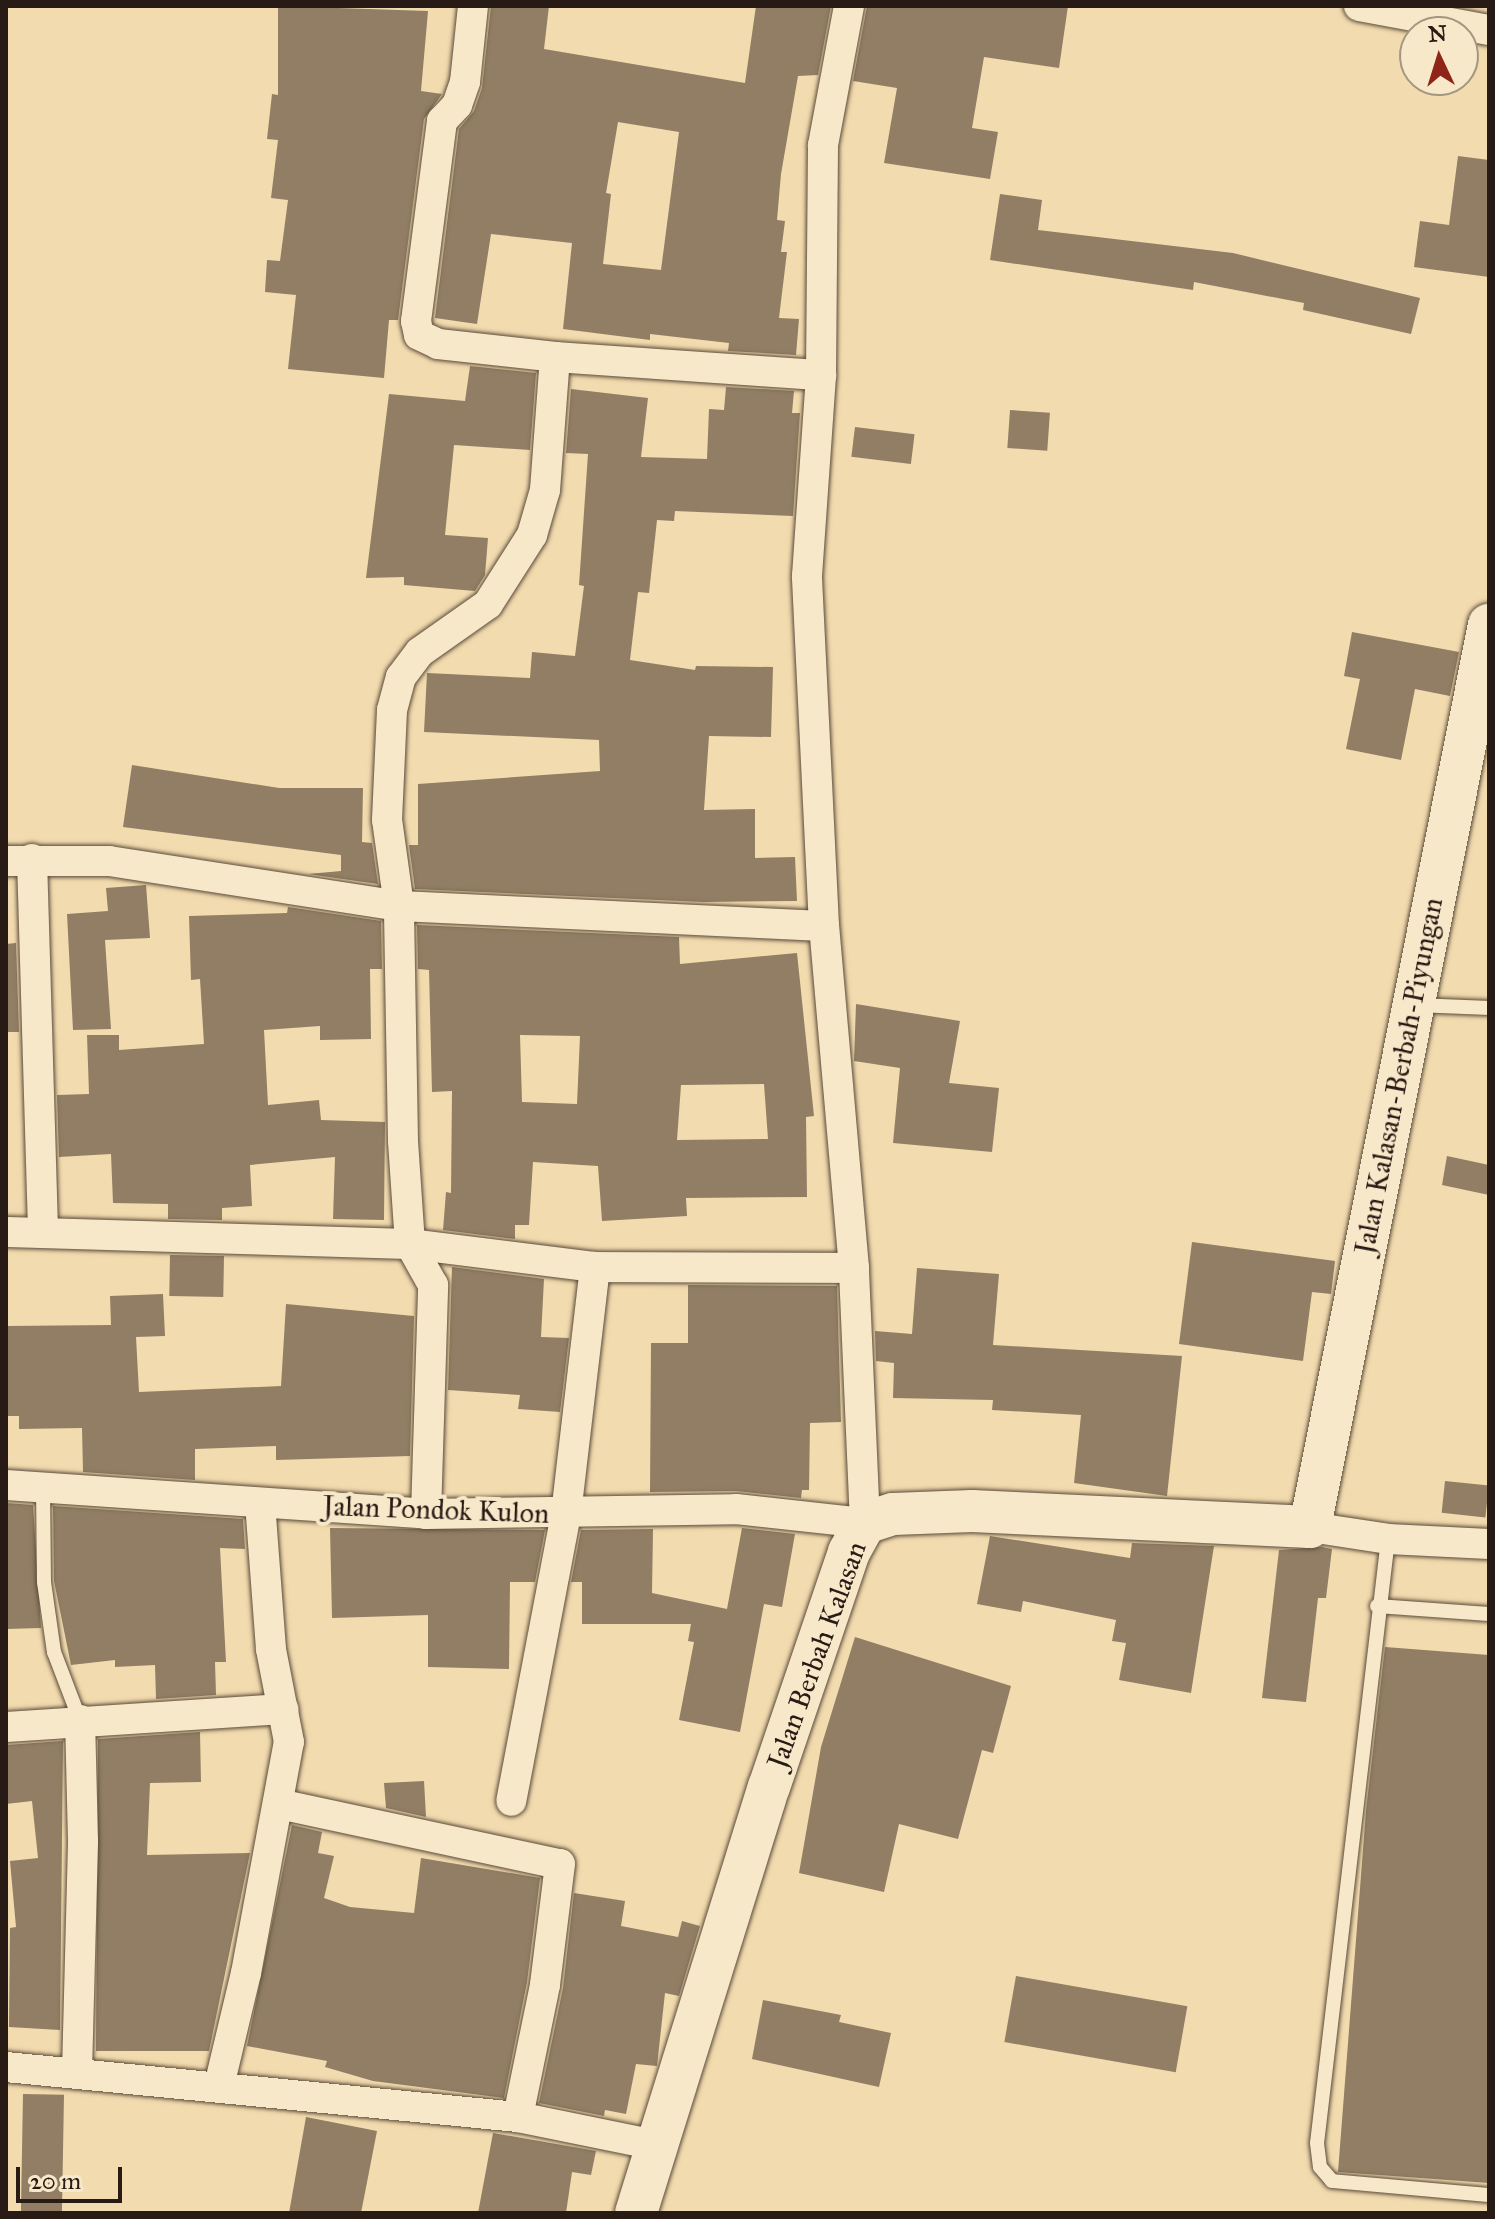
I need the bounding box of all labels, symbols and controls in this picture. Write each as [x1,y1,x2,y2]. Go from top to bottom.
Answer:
north arrow [1399,16,1479,96]
text: N [1427,19,1448,48]
street label: Jalan Kalasan-Berbah-Piyungan [1348,895,1450,1257]
street label: Jalan Pondok Kulon [322,1489,550,1531]
street label: Jalan Berbah Kalasan [760,1537,874,1773]
scale bar [20,2151,126,2201]
text: 20 m [30,2166,81,2196]

